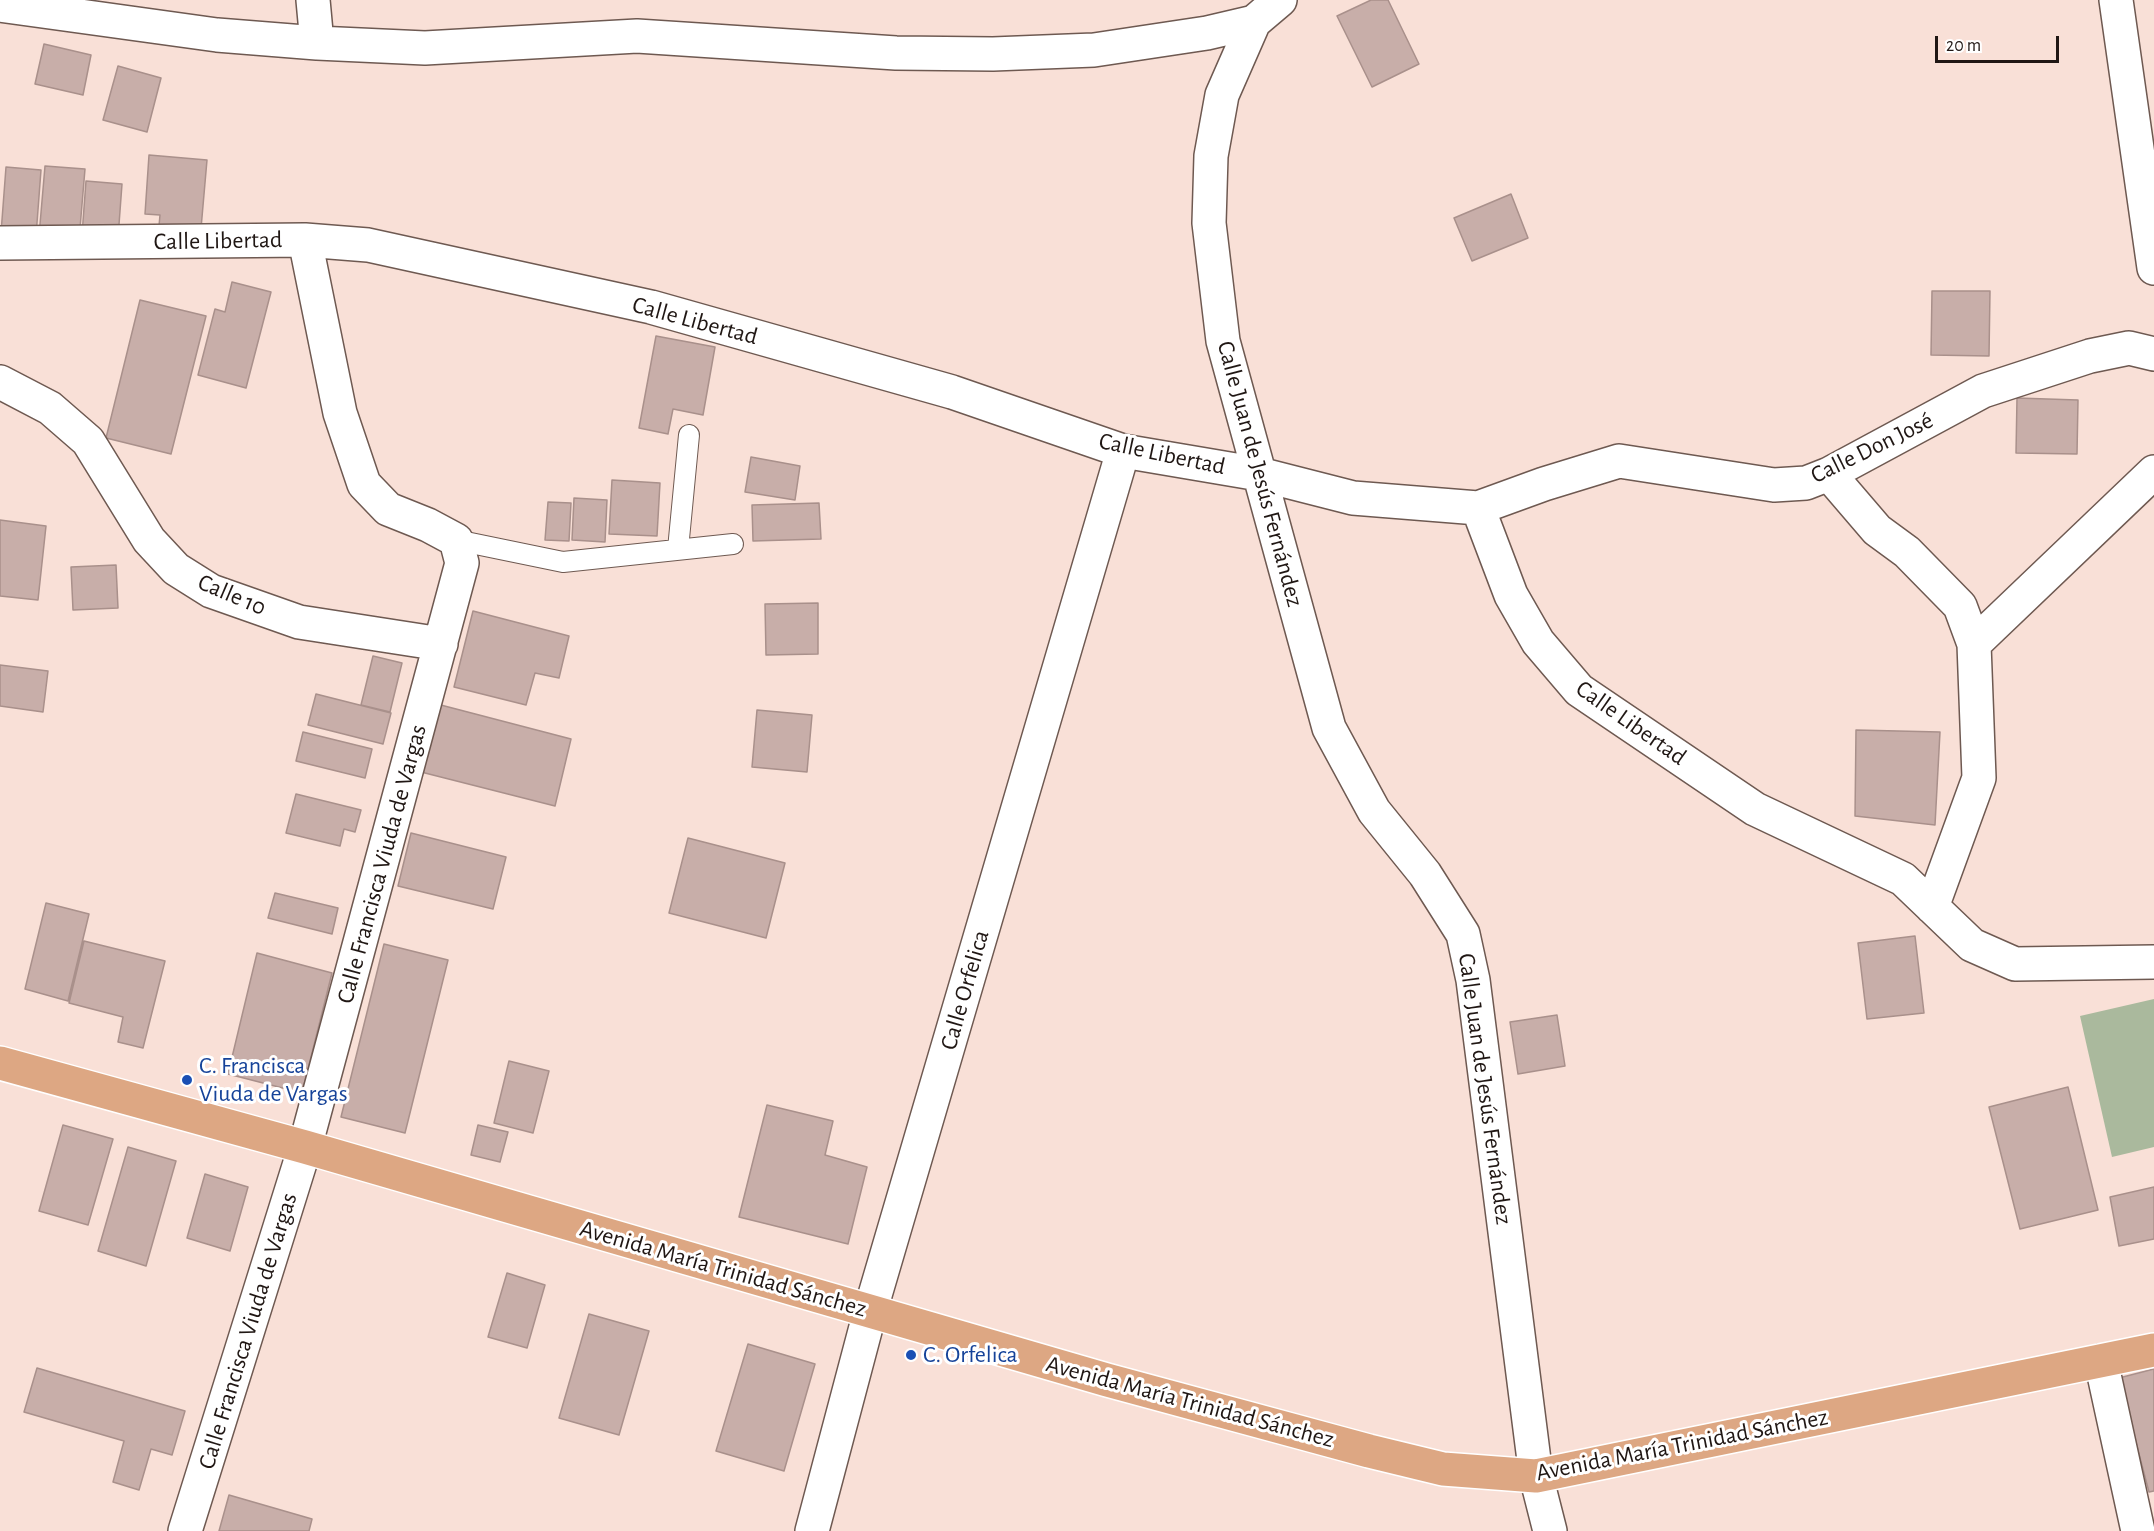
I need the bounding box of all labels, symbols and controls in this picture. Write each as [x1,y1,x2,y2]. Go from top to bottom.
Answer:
scale bar [1938,24,2062,62]
text: 20 m [1946,37,1981,55]
street label: Calle Libertad [153,225,283,257]
street label: Calle Libertad [629,290,761,352]
street label: Calle Juan de Jesús Fernández [1211,338,1309,610]
street label: Calle Don José [1806,406,1938,490]
street label: Calle Libertad [1096,427,1228,481]
street label: Calle 10 [194,568,270,622]
street label: Calle Libertad [1570,674,1692,772]
street label: Calle Francisca Viuda de Vargas [331,721,433,1007]
street label: Calle Orfelica [934,927,996,1053]
street label: Calle Juan de Jesús Fernández [1452,951,1518,1227]
place label: C. Francisca Viuda de Vargas [199,1052,348,1108]
marker: C. Francisca Viuda de Vargas [180,1073,194,1087]
street label: Calle Francisca Viuda de Vargas [192,1189,304,1473]
street label: Avenida María Trinidad Sánchez [576,1214,870,1324]
place label: C. Orfelica [923,1341,1018,1369]
marker: C. Orfelica [904,1348,918,1362]
street label: Avenida María Trinidad Sánchez [1043,1350,1337,1454]
street label: Avenida María Trinidad Sánchez [1534,1403,1830,1487]

